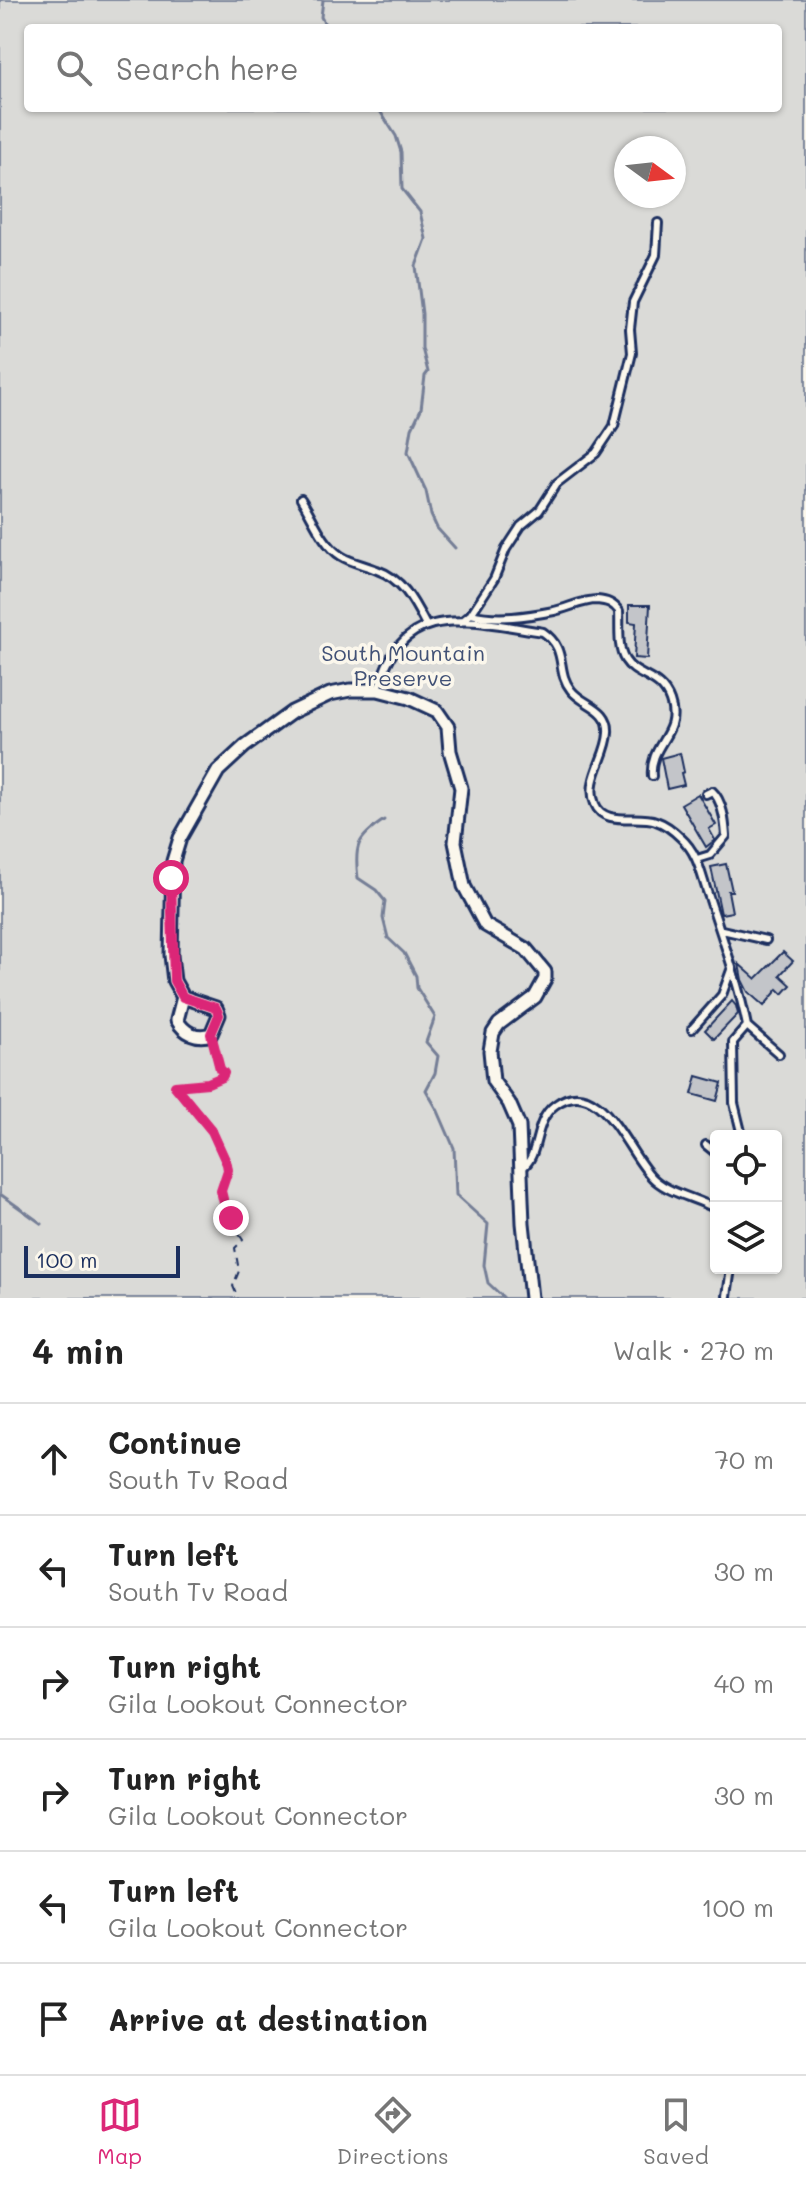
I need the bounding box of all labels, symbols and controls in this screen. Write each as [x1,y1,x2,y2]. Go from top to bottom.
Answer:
search box [24,24,782,112]
icon: search [52,46,96,90]
text: Search here [116,48,299,88]
north arrow [614,136,686,208]
park label: South Mountain Preserve [321,638,485,692]
route start [153,860,189,896]
map controls [710,1130,782,1274]
button: locate [710,1130,782,1202]
route end [213,1200,249,1236]
button: layers [710,1202,782,1274]
scale bar [24,1242,180,1278]
text: 100 m [36,1245,98,1274]
text: 4 min [32,1328,124,1373]
text: Walk · 270 m [613,1333,774,1367]
text: Continue [108,1422,241,1462]
icon: ahead [32,1437,76,1481]
text: 70 m [714,1442,774,1476]
text: South Tv Road [108,1462,288,1496]
text: Turn left [108,1534,239,1574]
icon: left [32,1549,76,1593]
text: 30 m [714,1554,774,1588]
text: South Tv Road [108,1574,288,1608]
text: Turn right [108,1646,261,1686]
icon: right [32,1661,76,1705]
text: 40 m [714,1666,774,1700]
text: Gila Lookout Connector [108,1686,408,1720]
text: Turn right [108,1758,261,1798]
icon: right [32,1773,76,1817]
text: 30 m [714,1778,774,1812]
text: Gila Lookout Connector [108,1798,408,1832]
text: Turn left [108,1870,239,1910]
icon: left [32,1885,76,1929]
text: 100 m [701,1890,774,1924]
text: Gila Lookout Connector [108,1910,408,1944]
icon: arrive [32,1997,76,2041]
text: Arrive at destination [108,1999,428,2039]
tab: Map [97,2093,142,2170]
tab: Directions [337,2093,449,2170]
tab: Saved [643,2093,709,2170]

